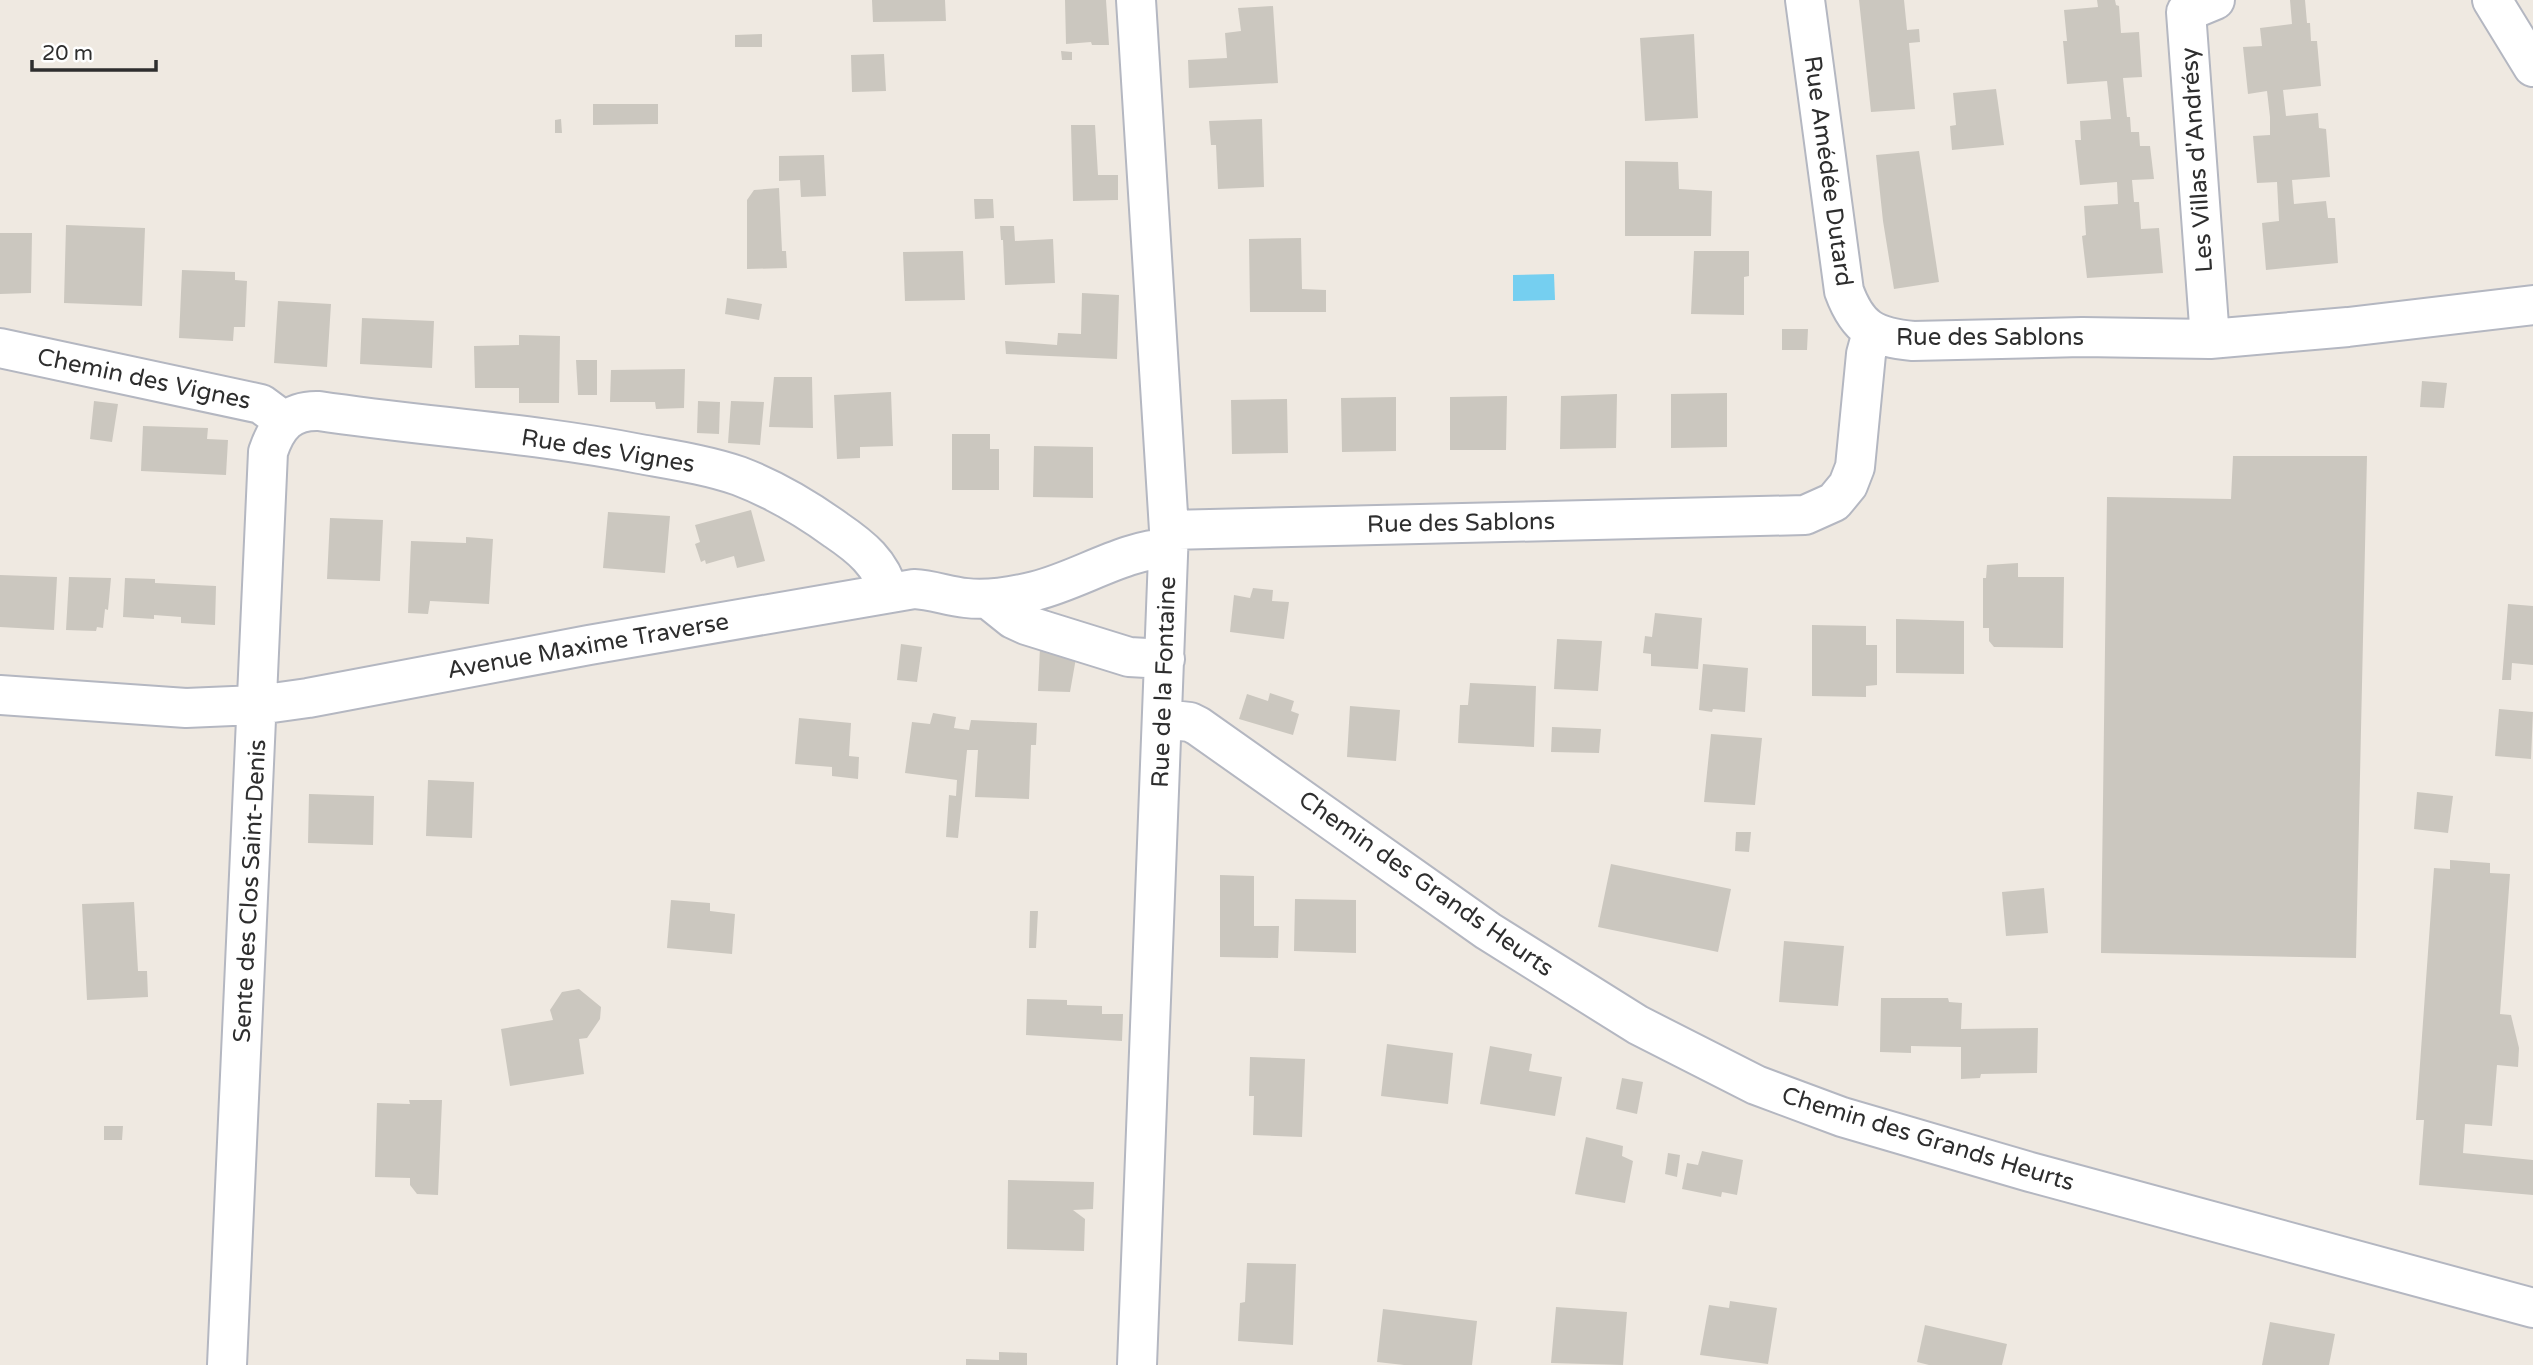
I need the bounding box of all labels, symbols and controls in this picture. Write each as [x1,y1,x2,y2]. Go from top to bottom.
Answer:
scale bar [32,28,156,72]
text: 20 m [42,41,93,66]
street label: Les Villas d'Andrésy [2175,46,2219,273]
street label: Rue Amédée Dutard [1797,54,1859,288]
street label: Rue des Sablons [1896,323,2084,352]
street label: Chemin des Vignes [35,342,253,416]
street label: Rue des Vignes [519,423,697,479]
street label: Rue des Sablons [1367,507,1555,539]
street label: Rue de la Fontaine [1146,576,1182,788]
street label: Avenue Maxime Traverse [445,607,731,685]
street label: Sente des Clos Saint-Denis [228,739,272,1043]
street label: Chemin des Grands Heurts [1293,785,1559,983]
street label: Chemin des Grands Heurts [1778,1081,2078,1197]

